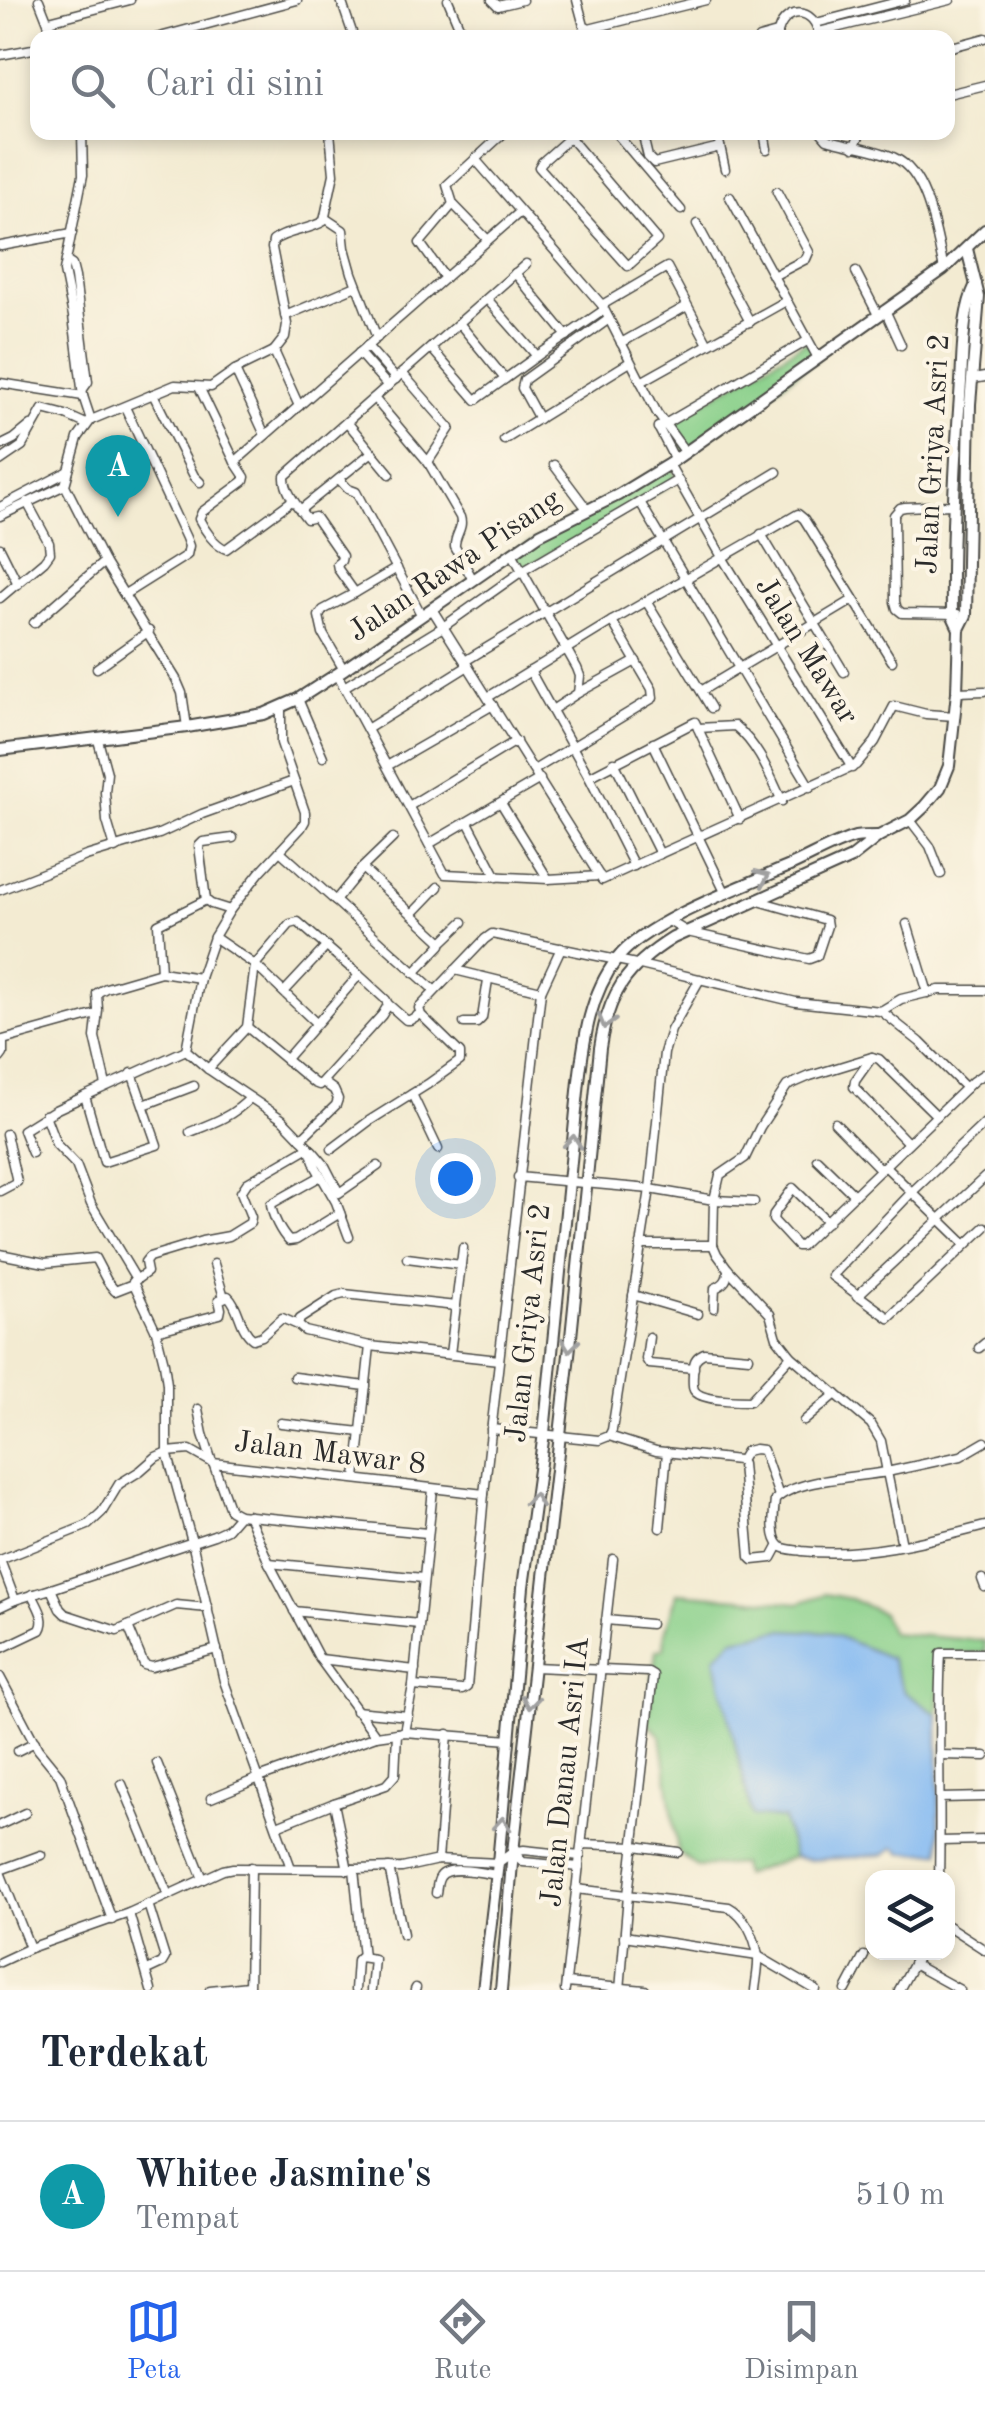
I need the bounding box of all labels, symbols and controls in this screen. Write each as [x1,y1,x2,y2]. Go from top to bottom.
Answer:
search box [30,30,955,140]
icon: search [65,58,120,113]
text: Cari di sini [145,66,324,104]
street label: Jalan Griya Asri 2 [913,333,955,575]
pin: A [86,434,150,517]
street label: Jalan Rawa Pisang [344,484,566,648]
street label: Jalan Mawar [749,572,863,730]
one-way arrow [753,870,771,890]
one-way arrow [597,1013,618,1030]
one-way arrow [561,1134,583,1150]
your location [430,1153,481,1204]
street label: Jalan Griya Asri 2 [501,1202,557,1444]
one-way arrow [560,1337,581,1353]
street label: Jalan Mawar 8 [232,1427,428,1481]
one-way arrow [523,1492,544,1509]
street label: Jalan Danau Asri IA [537,1635,595,1909]
one-way arrow [520,1695,541,1711]
one-way arrow [491,1815,512,1831]
map controls [865,1870,955,1960]
button: layers [865,1870,955,1960]
text: Terdekat [40,2034,208,2076]
text: Whitee Jasmine's [135,2157,431,2195]
text: A [60,2180,85,2212]
text: 510 m [855,2180,945,2212]
text: Tempat [135,2204,239,2236]
tab: Peta [126,2294,181,2389]
tab: Rute [434,2294,491,2389]
tab: Disimpan [744,2294,859,2389]

